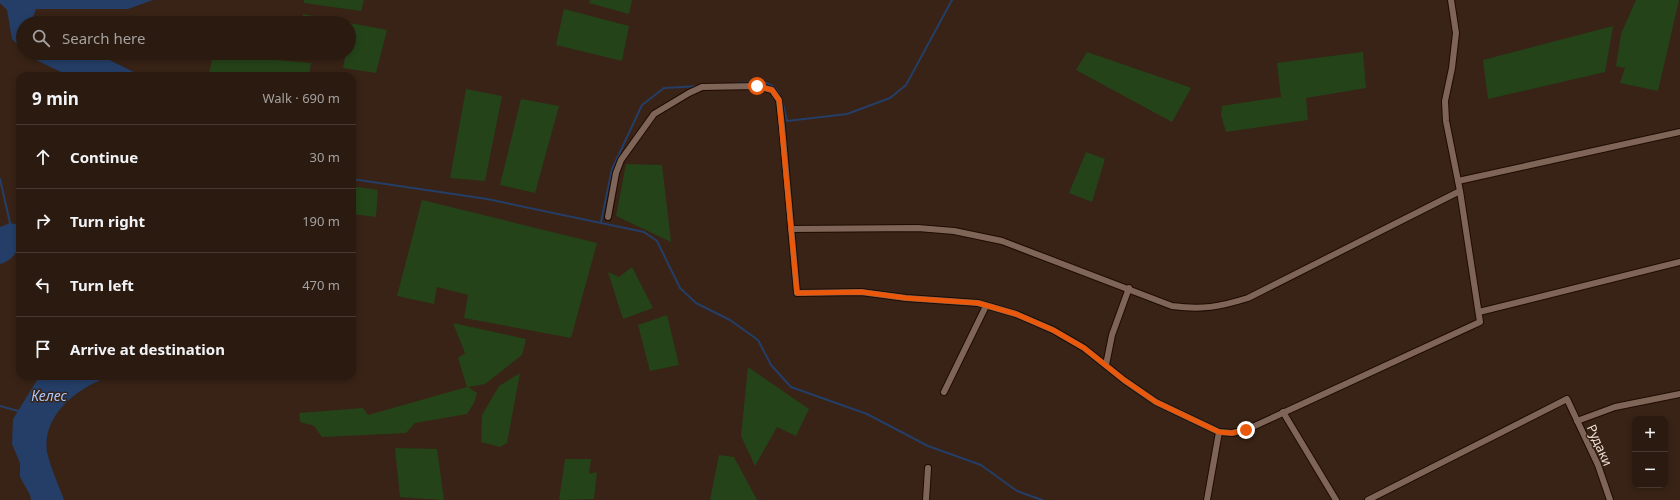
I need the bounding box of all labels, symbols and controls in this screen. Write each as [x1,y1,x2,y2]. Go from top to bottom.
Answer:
search box [16,16,356,60]
icon: search [30,27,52,49]
text: Search here [62,28,145,48]
route start [748,77,766,95]
text: 9 min [32,87,79,110]
text: Walk · 690 m [262,89,340,107]
icon: ahead [32,146,54,168]
text: Continue [70,147,138,167]
text: 30 m [310,148,340,166]
icon: right [32,210,54,232]
text: Turn right [70,211,145,231]
text: 190 m [302,212,340,230]
icon: left [32,274,54,296]
text: Turn left [70,275,134,295]
text: 470 m [302,276,340,294]
icon: arrive [32,338,54,360]
text: Arrive at destination [70,339,225,359]
water label: Келес [31,386,67,405]
map controls [1632,416,1668,488]
button: + [1632,416,1668,452]
route end [1237,421,1255,439]
street label: Рудаки [1583,421,1617,469]
button: − [1632,452,1668,488]

